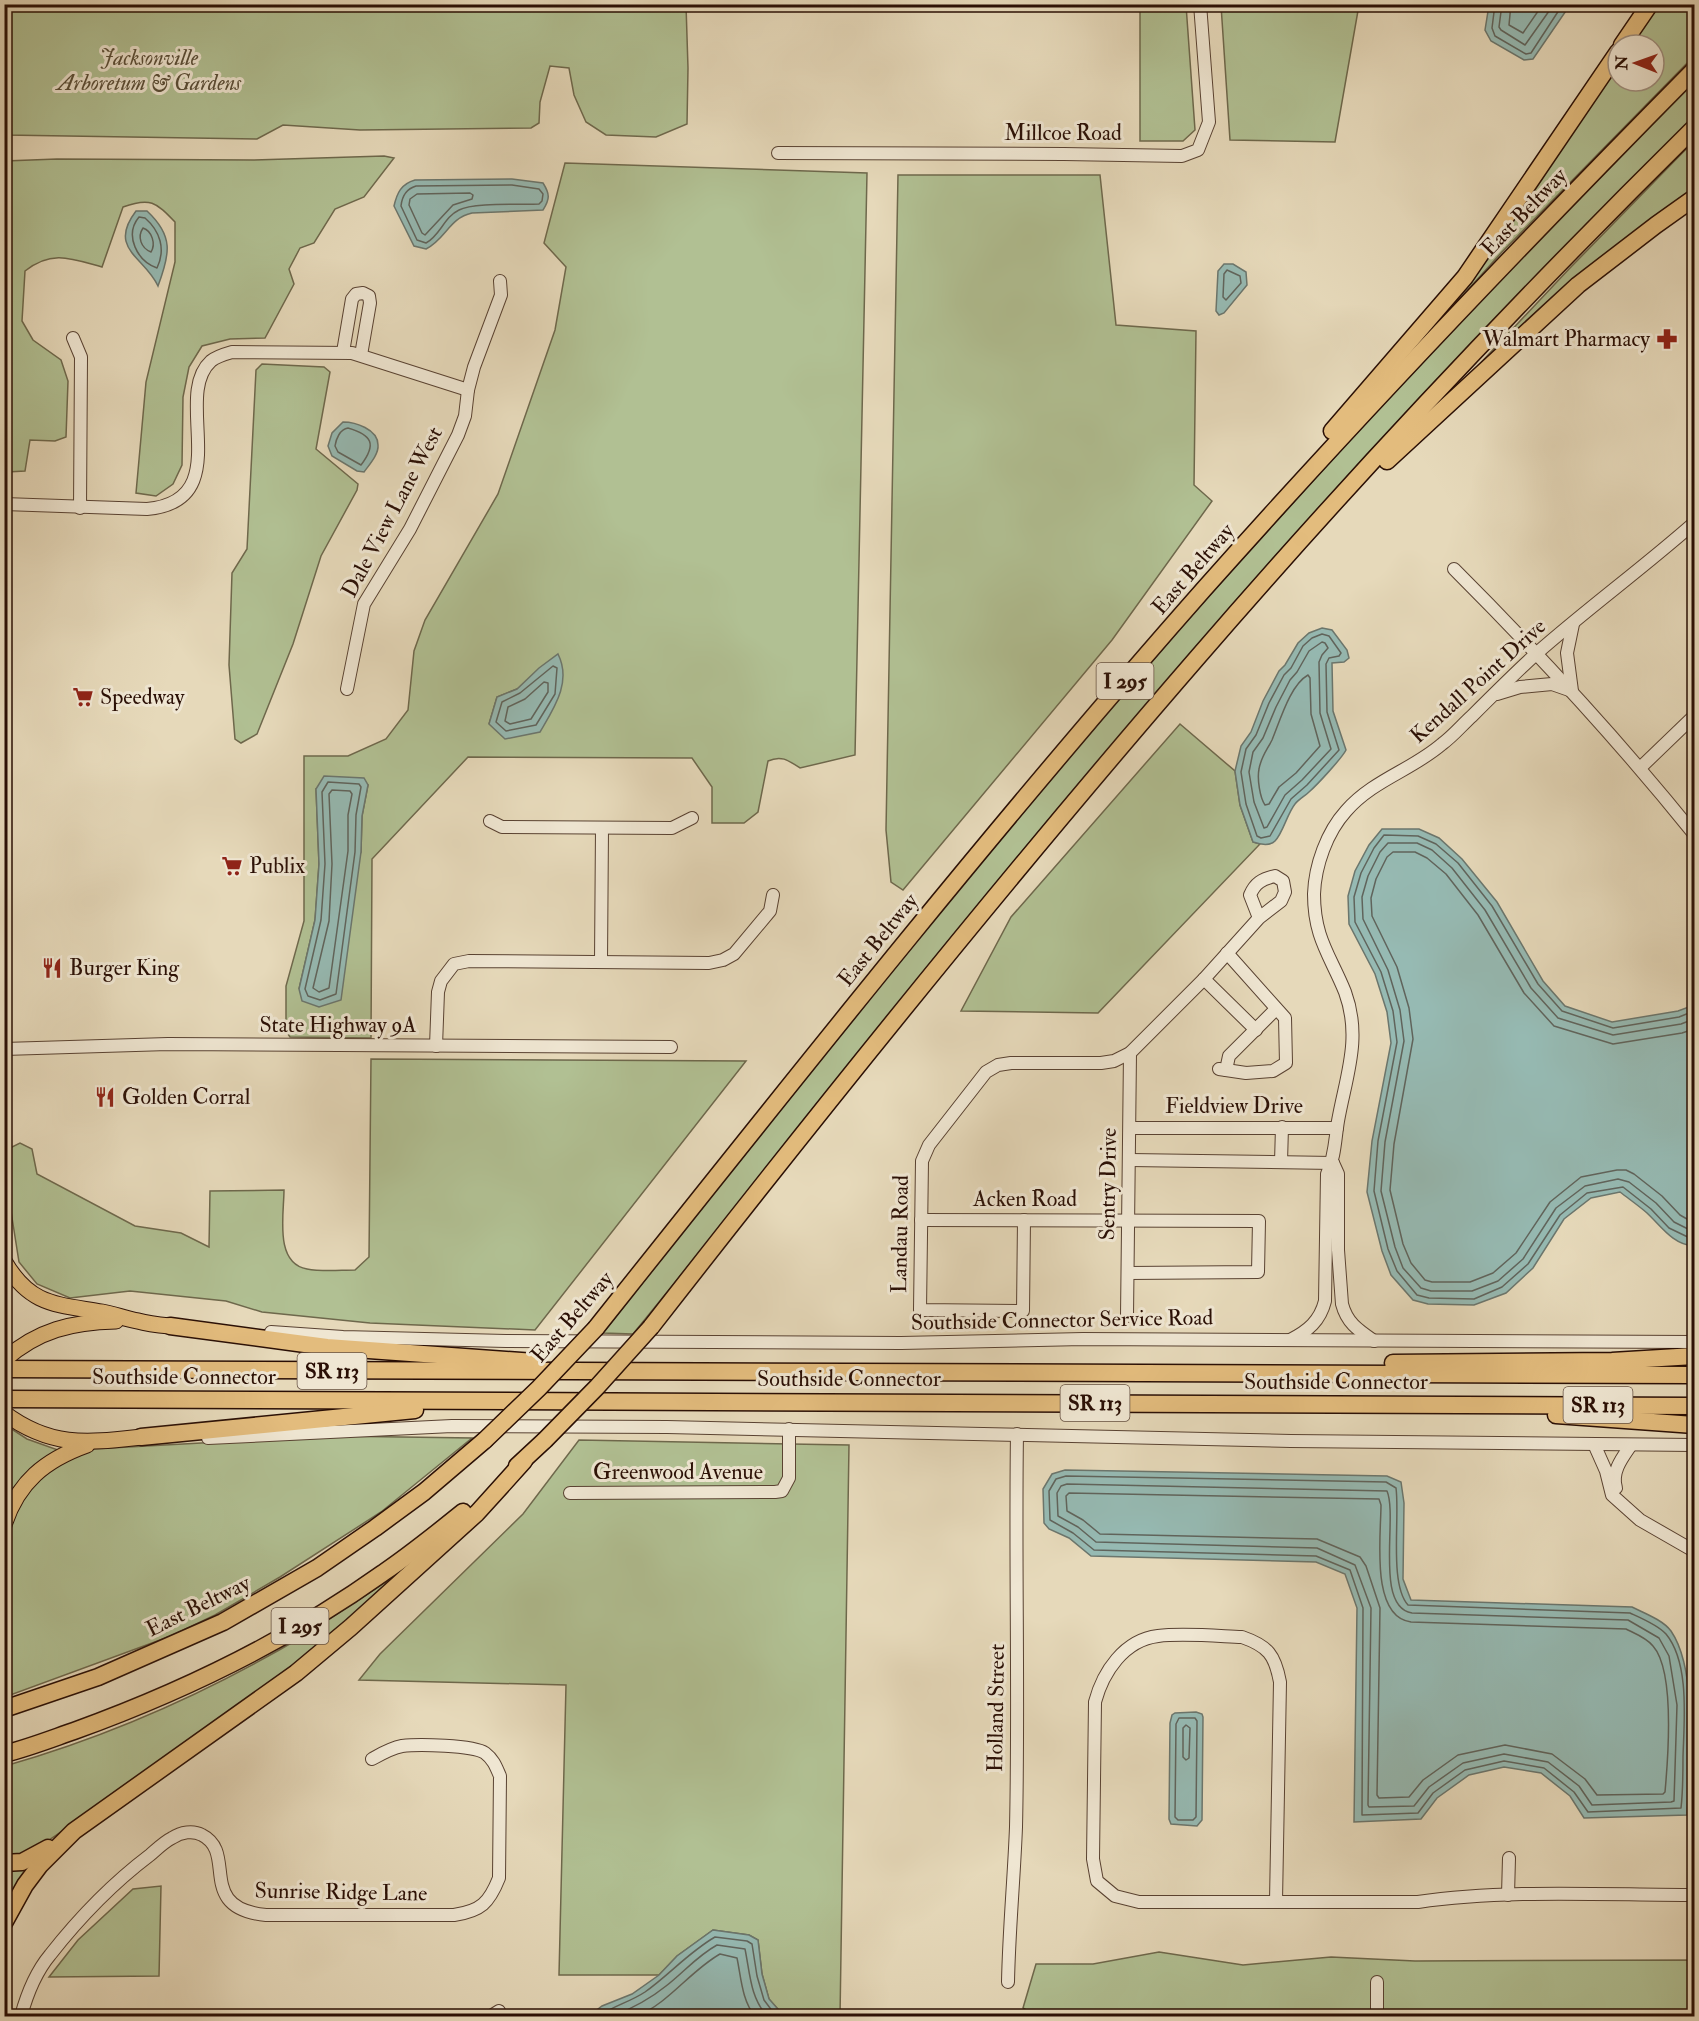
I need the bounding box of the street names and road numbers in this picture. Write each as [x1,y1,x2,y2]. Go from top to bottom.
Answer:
street label: Millcoe Road [1004,119,1122,147]
street label: East Beltway [1475,162,1573,262]
street label: Dale View Lane West [335,422,449,602]
street label: East Beltway [1146,517,1241,621]
street label: Kendall Point Drive [1404,613,1552,749]
road number: I 295 [1096,663,1154,699]
street label: East Beltway [832,887,924,993]
street label: State Highway 9A [259,1011,417,1039]
street label: Fieldview Drive [1165,1092,1303,1120]
street label: Sentry Drive [1093,1127,1123,1241]
street label: Landau Road [885,1175,915,1293]
street label: Acken Road [972,1185,1077,1213]
street label: East Beltway [525,1265,620,1369]
street label: Southside Connector Service Road [911,1303,1214,1337]
road number: SR 113 [298,1353,366,1389]
street label: Southside Connector [92,1363,277,1391]
street label: Southside Connector [757,1365,942,1393]
street label: Southside Connector [1244,1368,1429,1396]
road number: SR 113 [1060,1385,1130,1421]
road number: SR 113 [1564,1387,1632,1423]
street label: Greenwood Avenue [593,1458,763,1486]
street label: East Beltway [141,1569,255,1643]
road number: I 295 [272,1608,328,1644]
street label: Holland Street [981,1644,1011,1772]
street label: Sunrise Ridge Lane [254,1876,428,1908]

